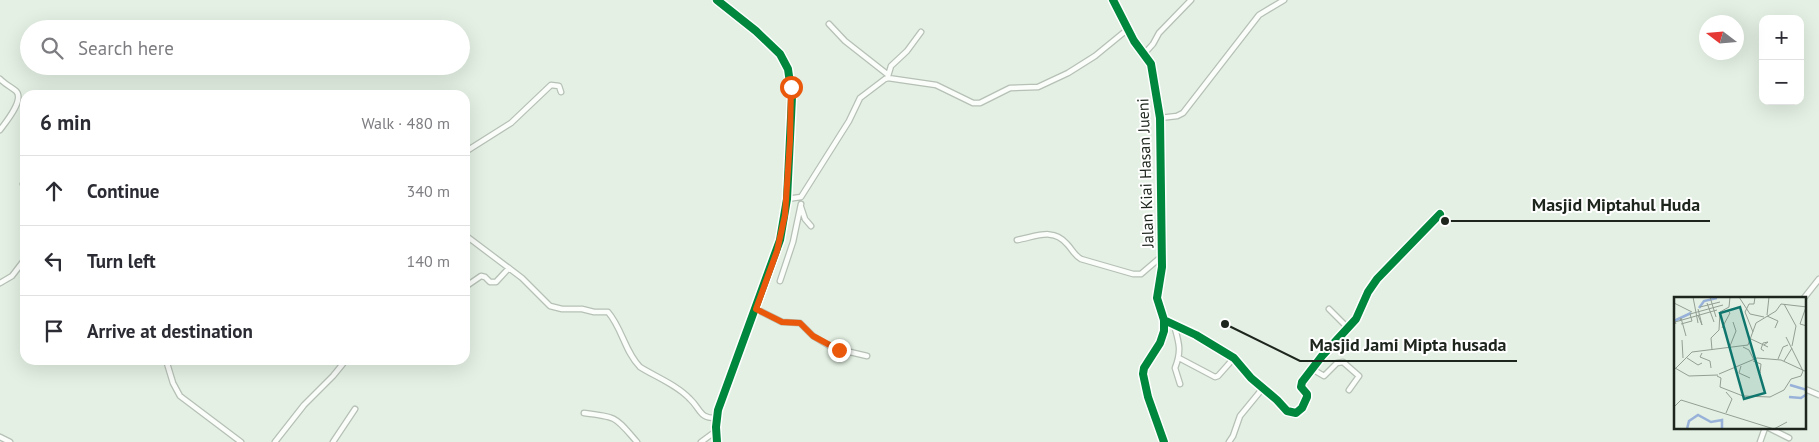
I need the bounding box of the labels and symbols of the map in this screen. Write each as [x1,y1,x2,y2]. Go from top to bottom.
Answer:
north arrow [1699,15,1744,60]
route start [780,76,803,99]
street label: Jalan Kiai Hasan Jueni [1132,98,1158,249]
callout: Masjid Miptahul Huda [1521,188,1710,221]
text: Masjid Miptahul Huda [1532,193,1700,216]
inset map [1674,297,1806,430]
callout: Masjid Jami Mipta husada [1300,328,1517,361]
text: Masjid Jami Mipta husada [1309,333,1507,356]
route end [828,339,851,362]

